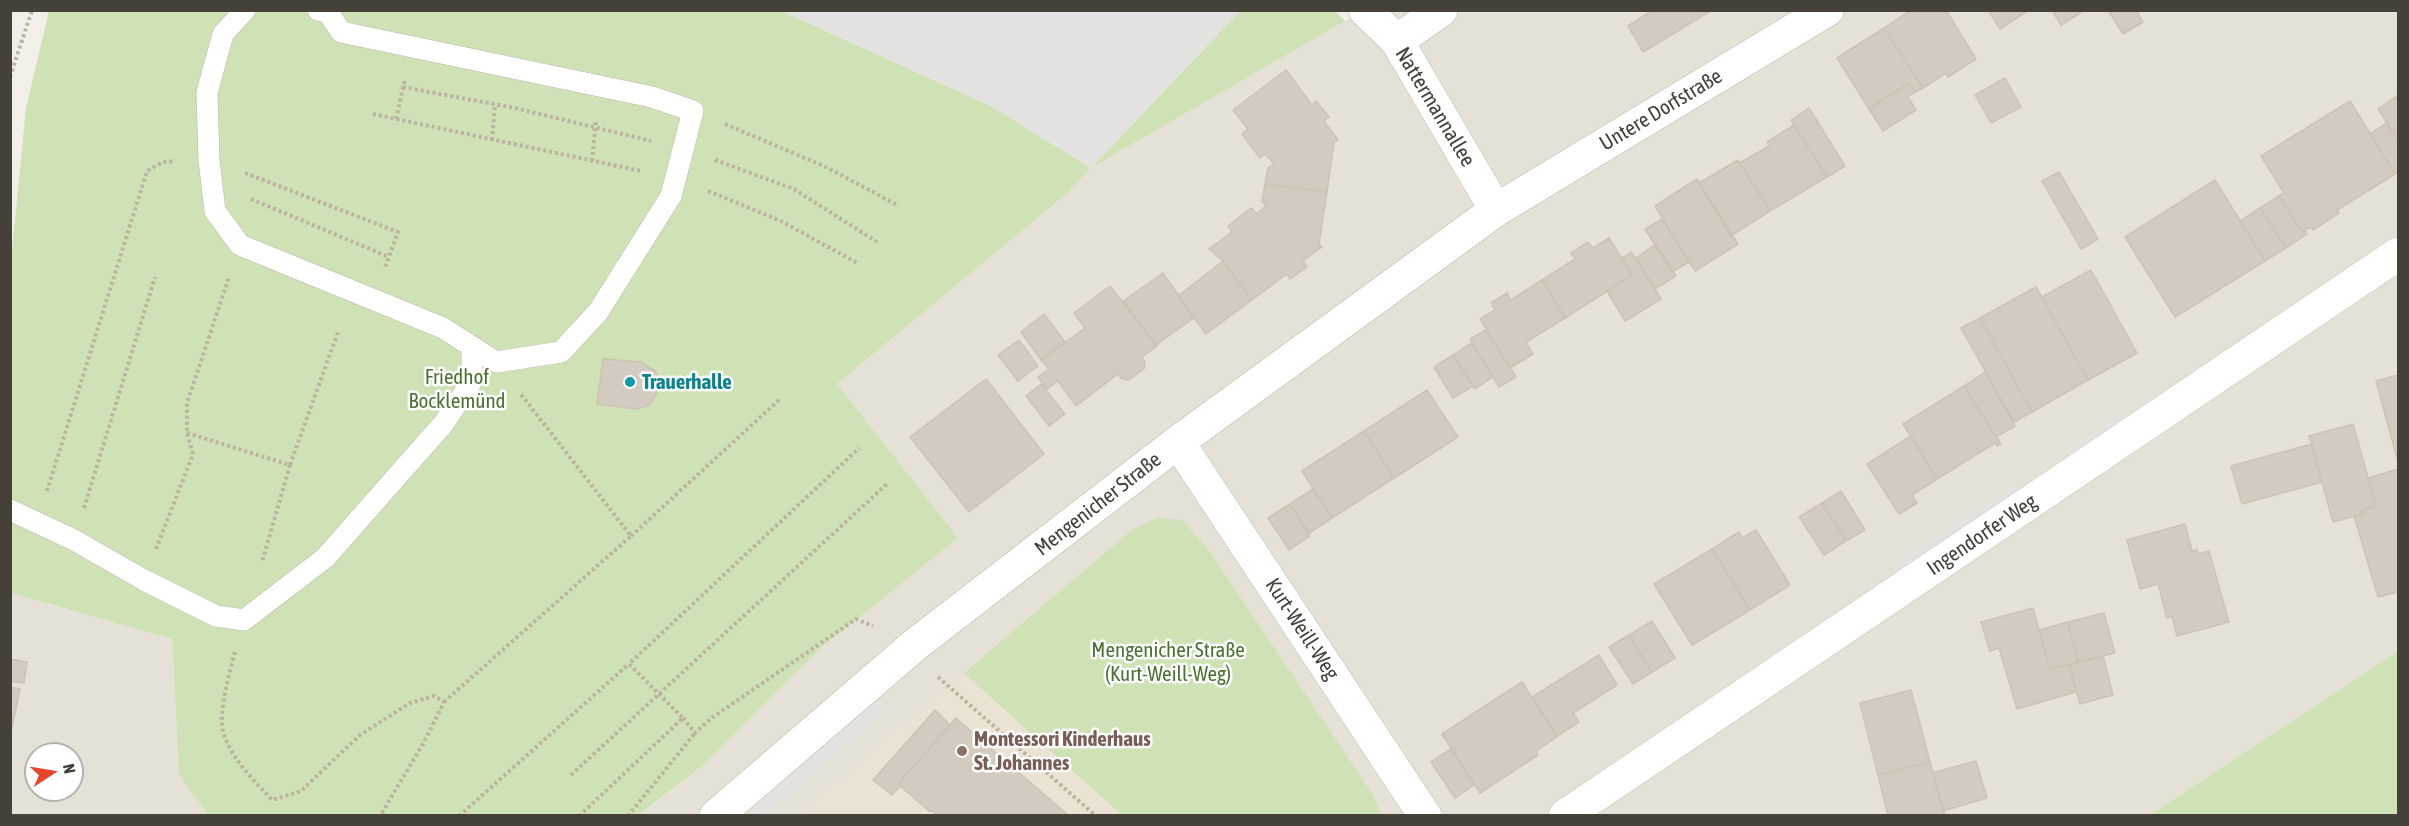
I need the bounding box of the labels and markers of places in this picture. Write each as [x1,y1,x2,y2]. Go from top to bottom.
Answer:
place label: Trauerhalle [642,369,732,395]
marker: Trauerhalle [623,375,637,389]
place label: Montessori Kinderhaus St. Johannes [974,726,1151,776]
marker: Montessori Kinderhaus St. Johannes [955,744,969,758]

